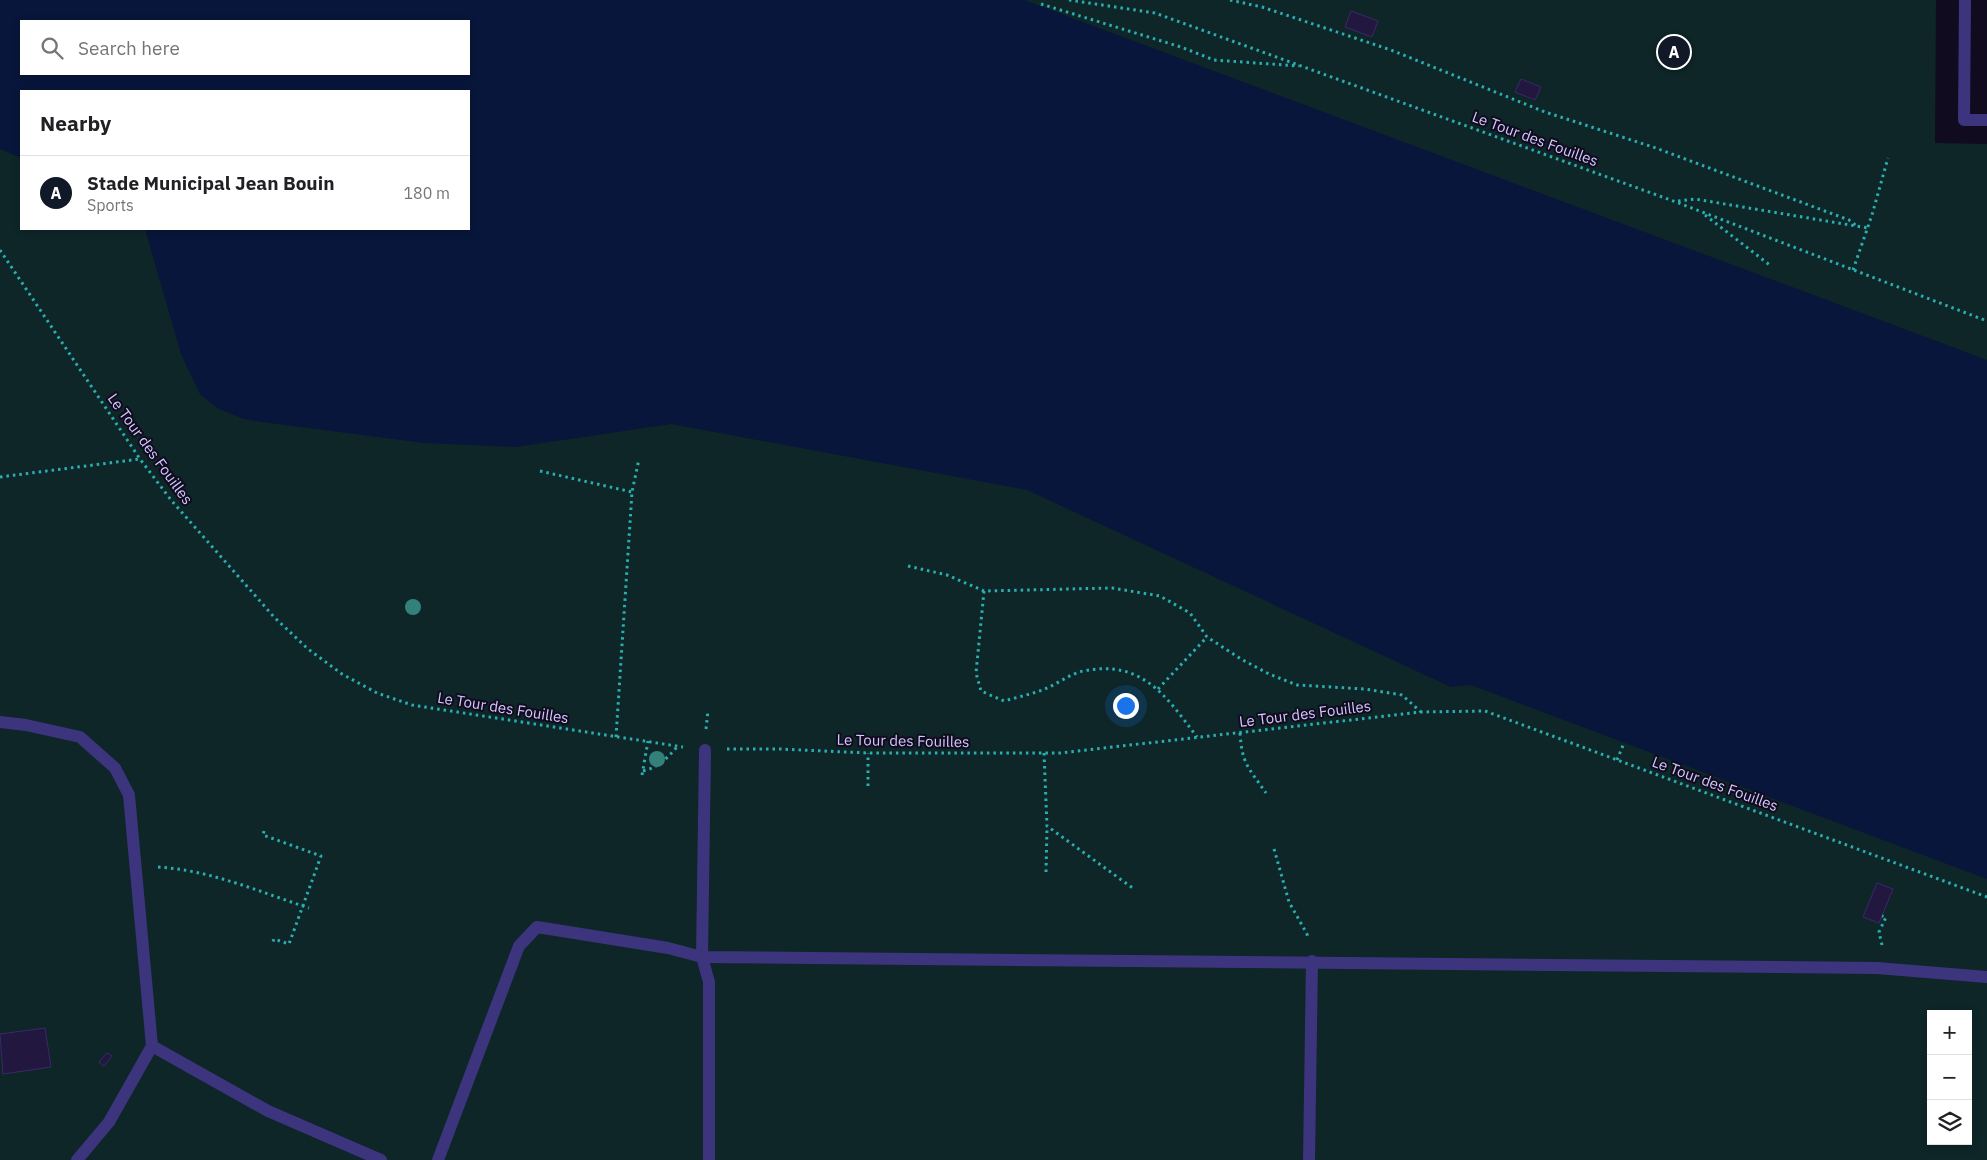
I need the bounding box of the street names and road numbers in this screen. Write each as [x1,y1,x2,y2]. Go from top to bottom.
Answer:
street label: Le Tour des Fouilles [1470,107,1601,170]
street label: Le Tour des Fouilles [104,389,197,508]
street label: Le Tour des Fouilles [436,688,570,727]
street label: Le Tour des Fouilles [1238,696,1372,731]
street label: Le Tour des Fouilles [836,730,970,751]
street label: Le Tour des Fouilles [1650,752,1781,815]

